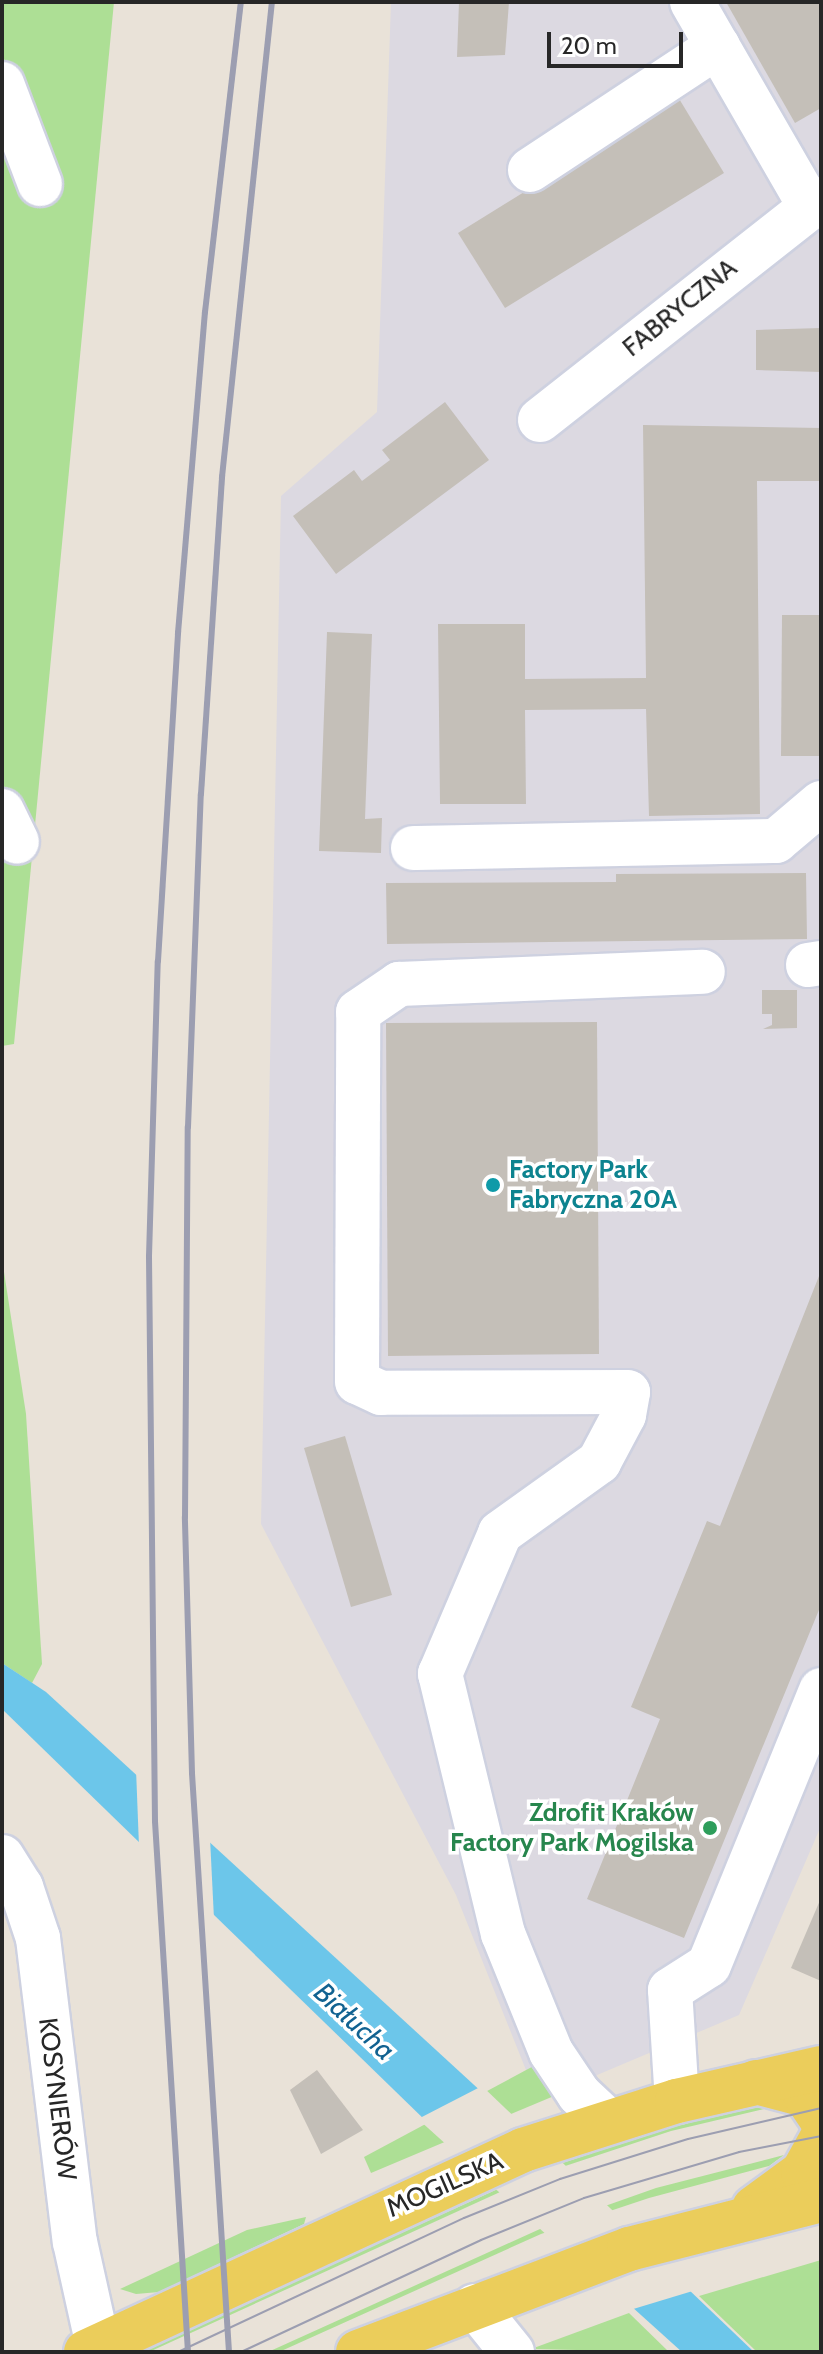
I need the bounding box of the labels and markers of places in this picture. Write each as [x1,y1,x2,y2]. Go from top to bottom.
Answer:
place label: Factory Park Fabryczna 20A [509,1154,677,1216]
marker: Factory Park Fabryczna 20A [484,1176,502,1194]
place label: Zdrofit Kraków Factory Park Mogilska [450,1797,694,1858]
marker: Zdrofit Kraków Factory Park Mogilska [701,1819,719,1837]

